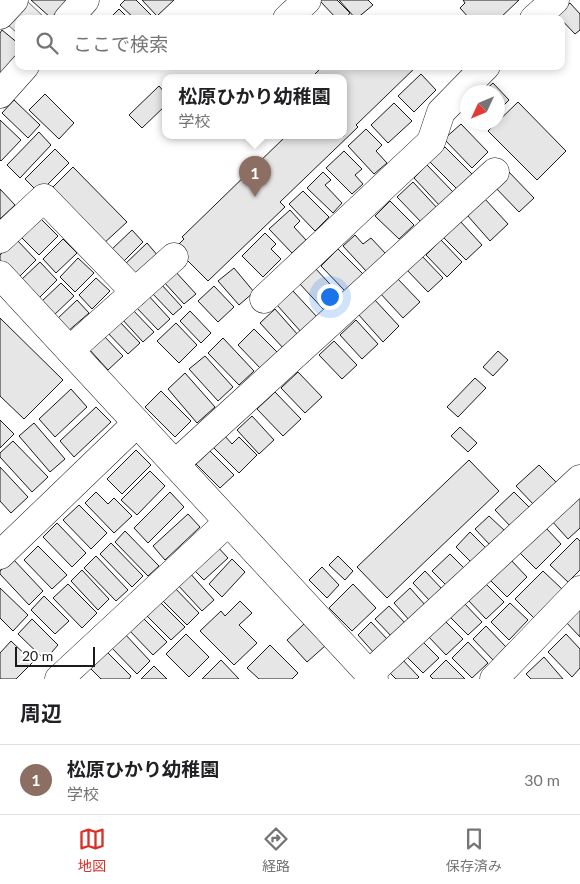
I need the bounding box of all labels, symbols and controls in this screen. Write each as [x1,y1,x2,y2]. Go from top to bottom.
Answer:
search box [15,15,565,70]
icon: search [33,29,61,57]
text: ここで検索 [73,32,168,55]
popup [162,74,347,139]
text: 松原ひかり幼稚園 [178,84,331,107]
north arrow [460,85,505,130]
text: 学校 [178,111,211,130]
pin: 1 [239,156,271,197]
your location [317,284,343,310]
scale bar [15,644,95,667]
text: 20 m [22,647,53,664]
text: 周辺 [20,700,62,725]
text: 松原ひかり幼稚園 [67,757,219,780]
text: 1 [31,770,41,789]
text: 30 m [524,770,560,789]
text: 学校 [67,784,99,803]
tab: 地図 [78,825,106,875]
tab: 経路 [262,825,290,875]
tab: 保存済み [446,825,502,875]

